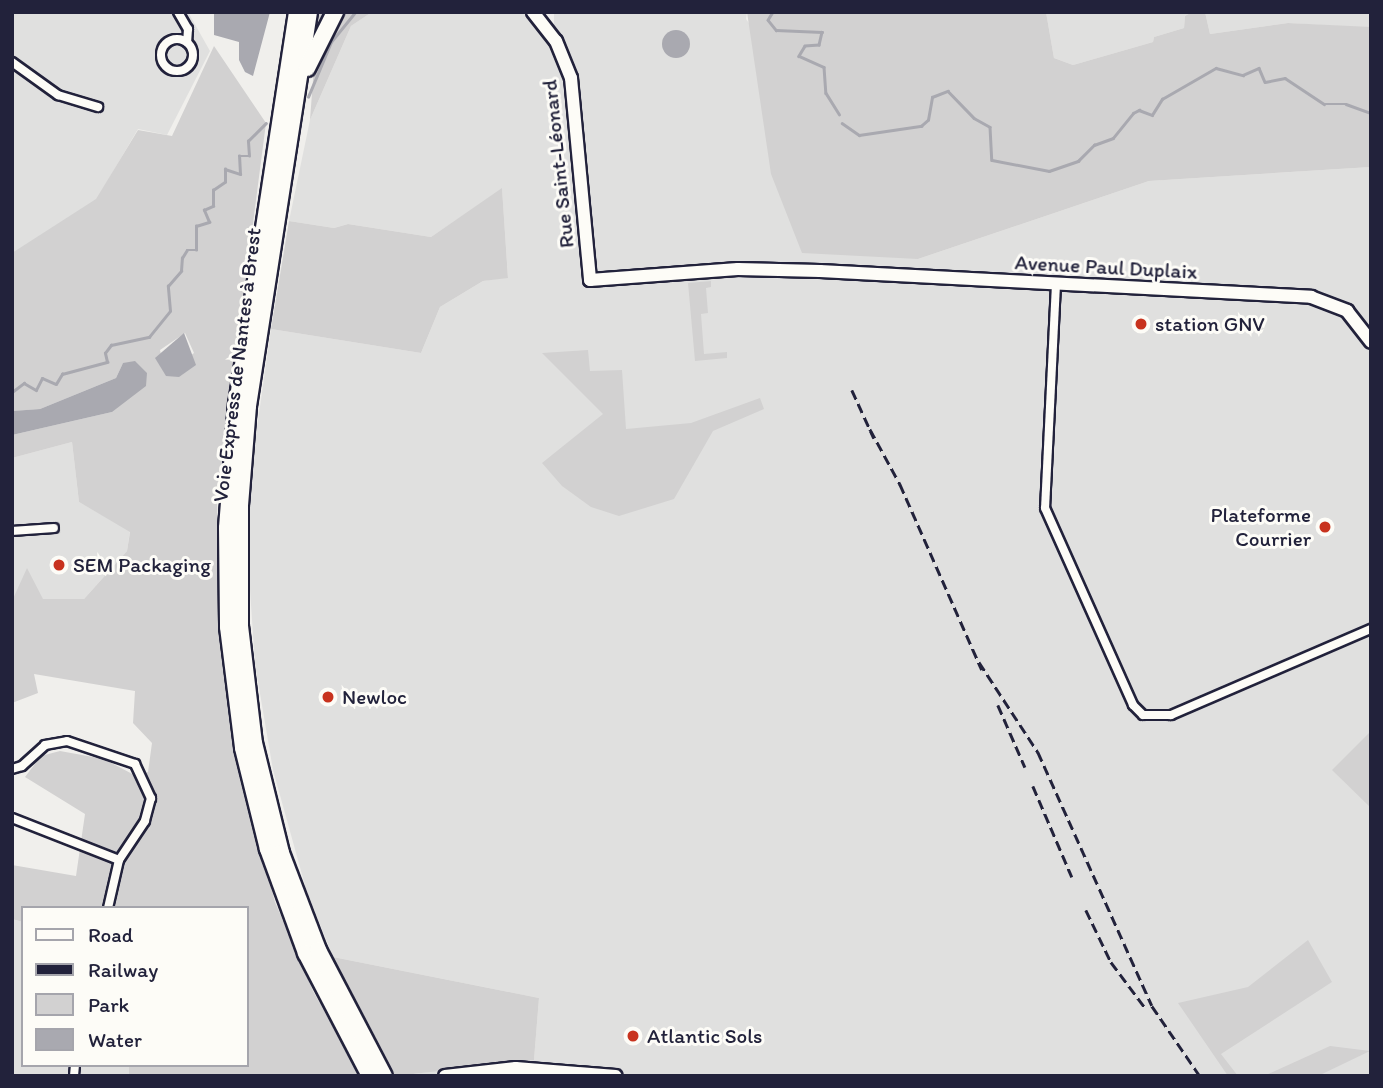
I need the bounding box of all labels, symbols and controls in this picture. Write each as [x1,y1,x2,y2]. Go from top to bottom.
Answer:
street label: Rue Saint-Léonard [537,79,579,249]
street label: Voie Express de Nantes à Brest [208,226,266,504]
street label: Avenue Paul Duplaix [1014,250,1198,284]
place label: station GNV [1155,311,1265,337]
marker: station GNV [1133,316,1149,332]
place label: Plateforme Courrier [1210,502,1311,552]
marker: Plateforme Courrier [1317,519,1333,535]
place label: SEM Packaging [73,552,210,578]
marker: SEM Packaging [51,557,67,573]
place label: Newloc [342,684,407,710]
marker: Newloc [320,689,336,705]
legend [21,906,248,1067]
text: Road [88,922,133,947]
text: Railway [88,957,158,982]
text: Park [88,992,129,1017]
place label: Atlantic Sols [647,1023,763,1049]
text: Water [88,1027,142,1052]
marker: Atlantic Sols [625,1028,641,1044]

